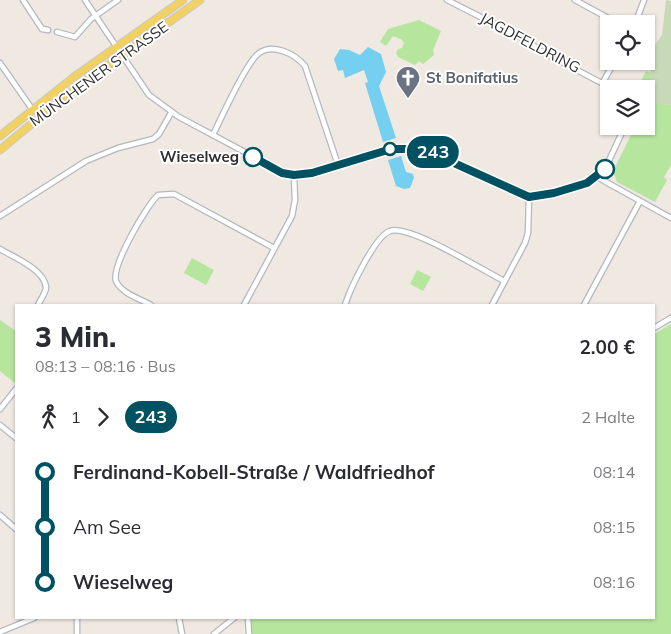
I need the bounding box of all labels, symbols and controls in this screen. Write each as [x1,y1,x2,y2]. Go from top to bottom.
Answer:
street label: JAGDFELDRING [477,8,584,77]
map controls [600,15,655,135]
button: locate [600,15,655,70]
street label: MÜNCHENER STRASSE [26,17,172,130]
church icon: St Bonifatius [395,65,421,99]
place label: St Bonifatius [426,68,518,87]
button: layers [600,80,655,135]
line badge: 243 [404,136,462,168]
text: 243 [417,140,449,163]
unlabelled marker [383,142,397,156]
place label: Wieselweg [160,147,239,166]
marker: Wieselweg [243,147,263,167]
unlabelled marker [595,159,615,179]
text: 3 Min. [35,319,116,354]
text: 2.00 € [579,335,635,359]
text: 08:13 – 08:16 · Bus [35,356,176,376]
icon: walk [35,403,63,431]
icon: forward [89,403,117,431]
text: 243 [135,405,167,428]
text: 1 [71,407,81,427]
text: 2 Halte [581,407,635,427]
text: Ferdinand-Kobell-Straße / Waldfriedhof [73,460,435,484]
text: 08:14 [593,462,635,482]
text: Am See [73,515,141,539]
text: 08:15 [593,517,635,537]
text: Wieselweg [73,570,173,594]
text: 08:16 [593,572,635,592]

